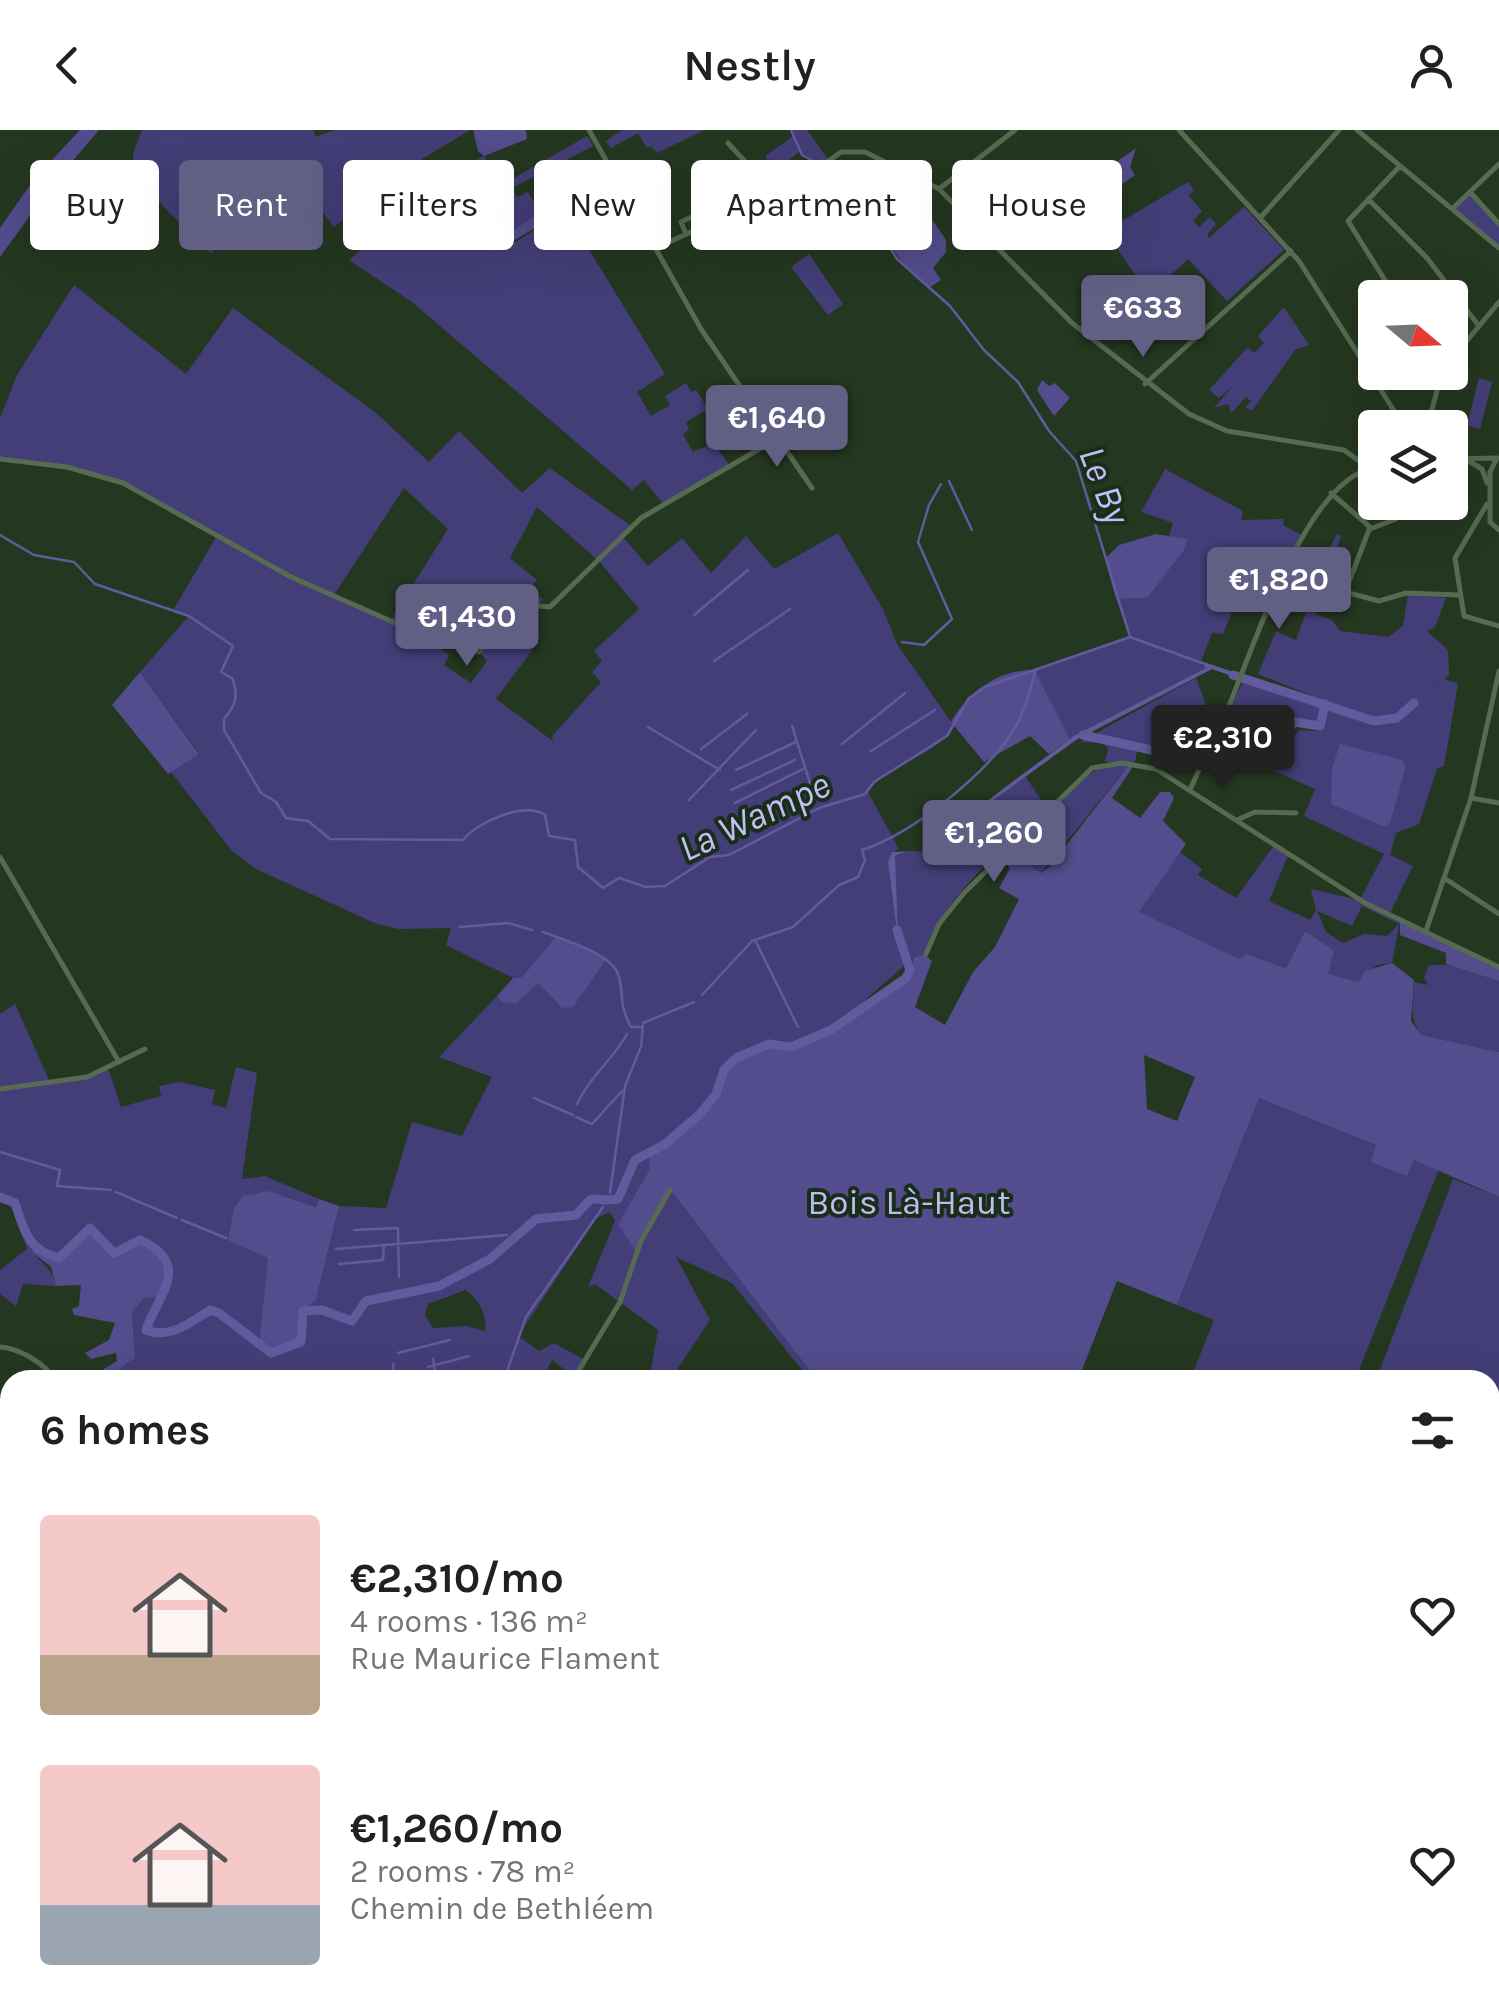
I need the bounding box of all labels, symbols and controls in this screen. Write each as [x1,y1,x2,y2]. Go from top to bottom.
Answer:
icon: back [40,38,95,93]
icon: person [1404,38,1459,93]
text: Nestly [683,39,816,91]
chip: Buy [30,160,159,250]
chip: Rent [179,160,323,250]
chip: Filters [343,160,514,250]
chip: New [534,160,671,250]
chip: Apartment [691,160,932,250]
chip: House [952,160,1122,250]
pin: €633 [1084,275,1202,360]
north arrow [1358,280,1468,390]
map controls [1358,280,1468,520]
text: €633 [1103,289,1183,326]
pin: €1,640 [696,385,858,470]
text: €1,640 [728,399,826,436]
button: layers [1358,410,1468,520]
water label: Le By [1069,440,1140,532]
pin: €1,820 [1198,547,1360,632]
text: €1,820 [1229,561,1329,598]
pin: €1,430 [386,584,548,669]
text: €1,430 [418,598,516,635]
pin: €2,310 [1142,705,1304,790]
text: €2,310 [1173,719,1273,756]
water label: La Wampe [671,762,837,871]
pin: €1,260 [913,800,1075,885]
text: €1,260 [945,814,1043,851]
park label: Bois Là-Haut [808,1182,1010,1223]
icon: filters [1405,1403,1460,1458]
text: 6 homes [40,1405,210,1455]
text: €2,310/mo [350,1553,564,1603]
icon: home [120,1555,240,1675]
icon: heart [1405,1588,1460,1643]
text: 4 rooms · 136 m² [350,1603,588,1640]
text: Rue Maurice Flament [350,1640,660,1677]
text: €1,260/mo [350,1803,563,1853]
icon: home [120,1805,240,1925]
icon: heart [1405,1838,1460,1893]
text: 2 rooms · 78 m² [350,1853,575,1890]
text: Chemin de Bethléem [350,1890,654,1927]

